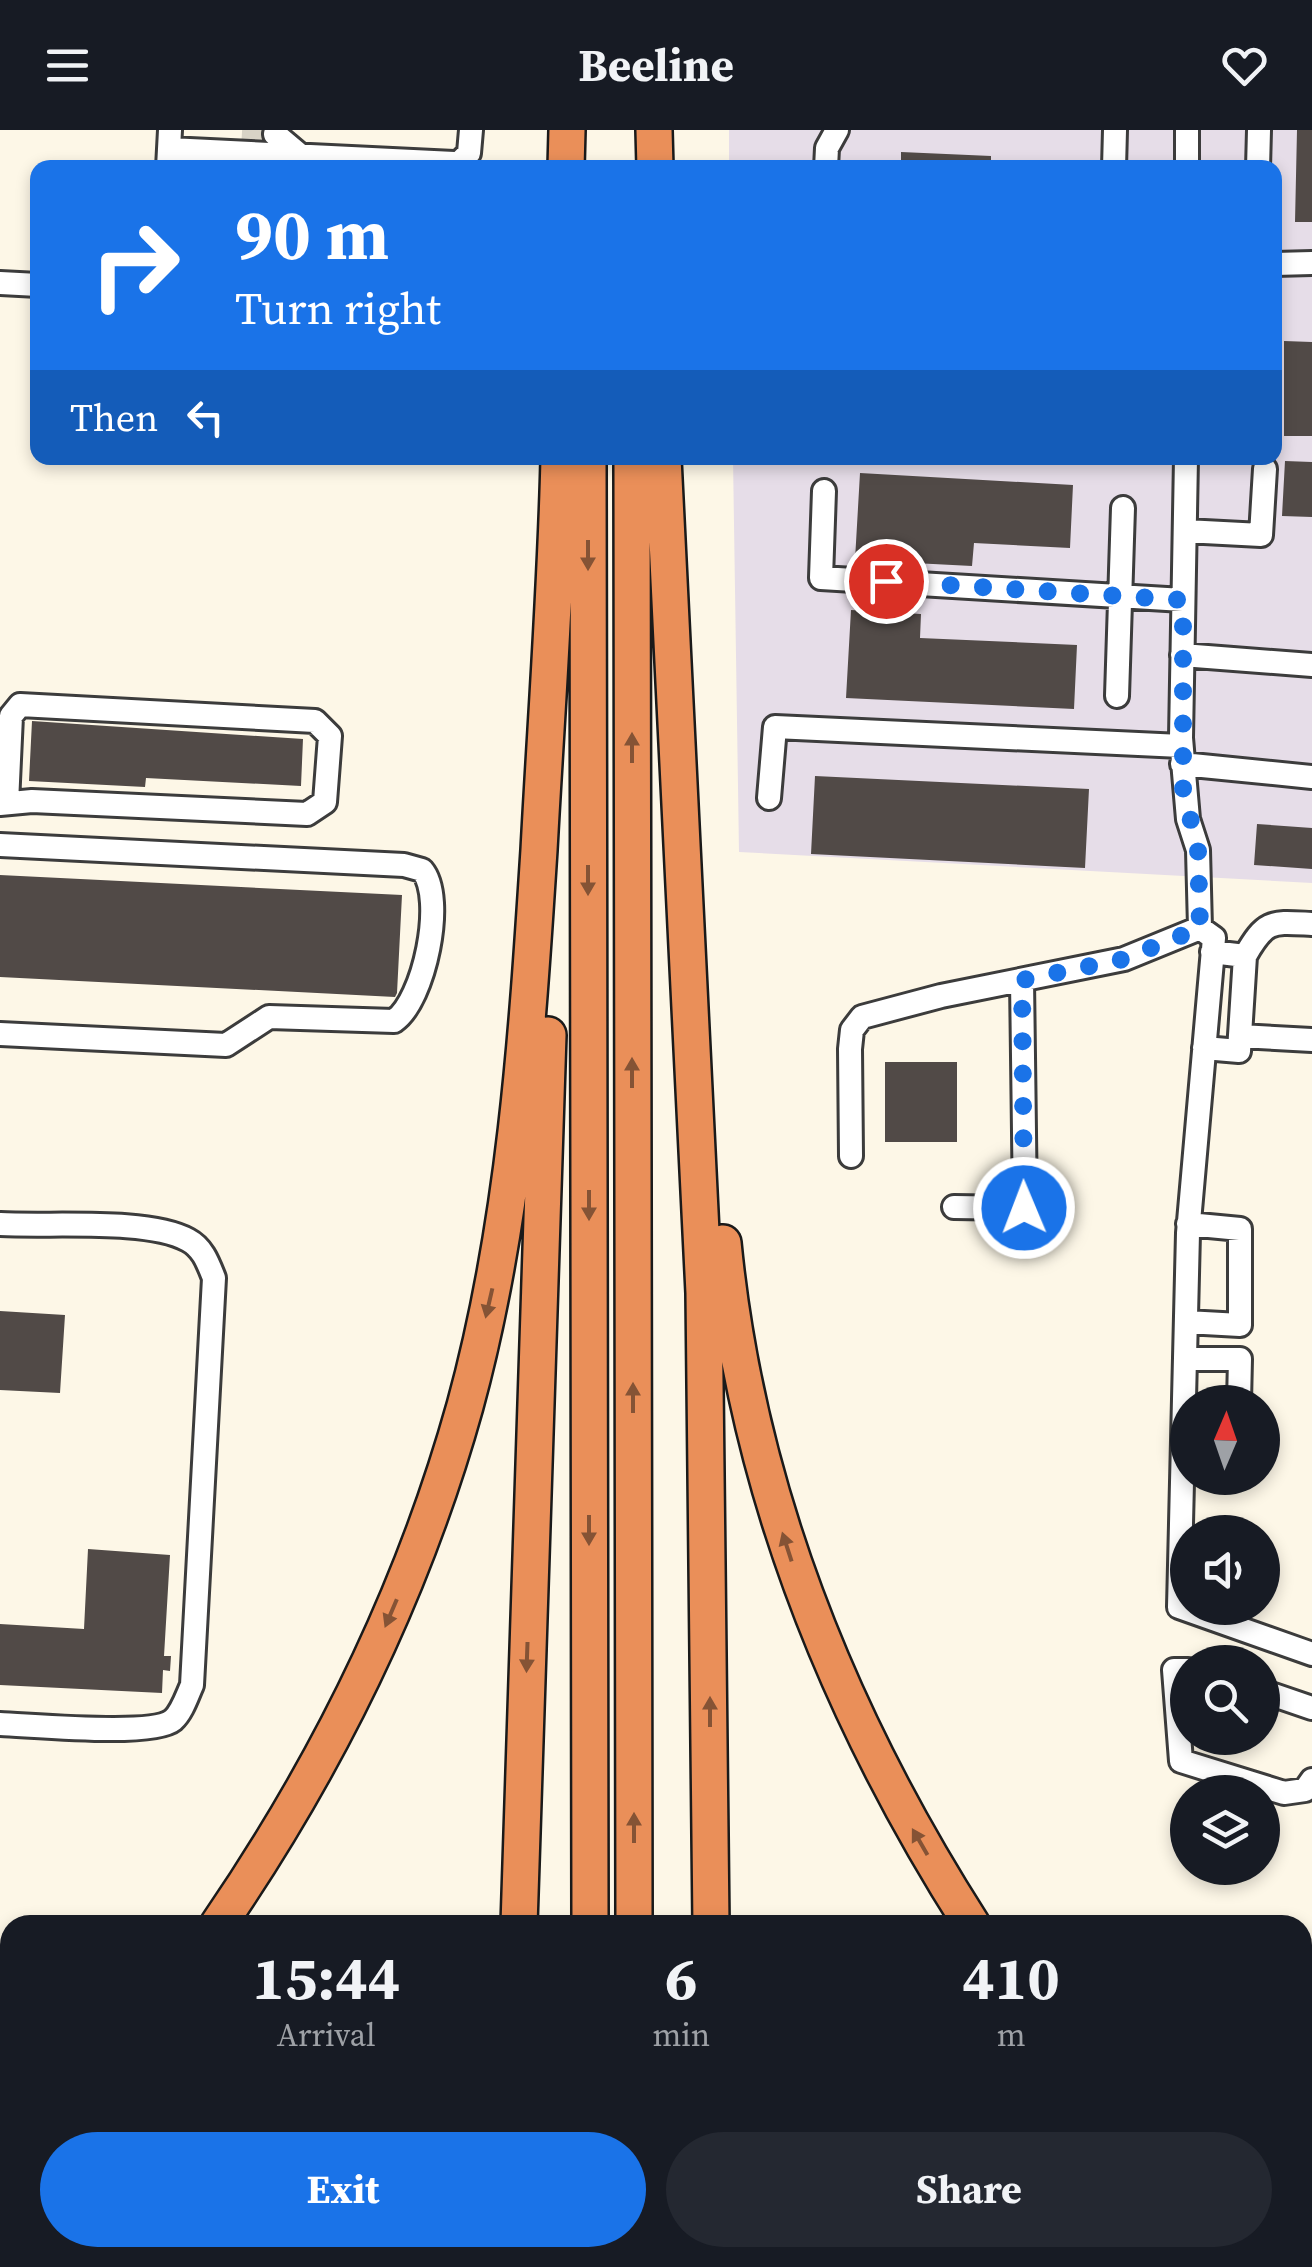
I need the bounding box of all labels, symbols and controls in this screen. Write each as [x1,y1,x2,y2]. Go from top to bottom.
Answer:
text: Beeline [578,34,734,96]
icon: menu [40,38,95,93]
icon: heart [1217,38,1272,93]
text: 90 m [235,186,389,282]
icon: right [70,200,200,330]
text: Turn right [235,277,441,339]
icon: left [178,390,233,445]
text: Then [70,392,158,444]
one-way arrow [580,539,596,571]
pin [844,539,929,624]
icon: arrive [859,554,914,609]
one-way arrow [624,731,640,763]
one-way arrow [580,864,596,896]
one-way arrow [624,1056,640,1088]
position arrow [972,1156,1076,1260]
one-way arrow [581,1189,597,1221]
one-way arrow [481,1288,496,1319]
one-way arrow [625,1381,641,1413]
north arrow [1170,1385,1280,1495]
map controls [1170,1385,1280,1885]
one-way arrow [581,1514,597,1546]
button: sound [1170,1515,1280,1625]
one-way arrow [779,1531,794,1561]
one-way arrow [383,1598,399,1627]
one-way arrow [518,1641,534,1673]
button: search [1170,1645,1280,1755]
one-way arrow [701,1696,717,1728]
button: layers [1170,1775,1280,1885]
one-way arrow [626,1811,642,1843]
one-way arrow [912,1828,929,1857]
text: 15:44 [252,1937,400,2019]
text: 6 [665,1937,698,2019]
text: 410 [962,1937,1060,2019]
text: Arrival [277,2013,376,2057]
text: min [652,2013,710,2057]
text: m [997,2013,1025,2057]
button: Exit [40,2132,646,2247]
button: Share [666,2132,1272,2247]

